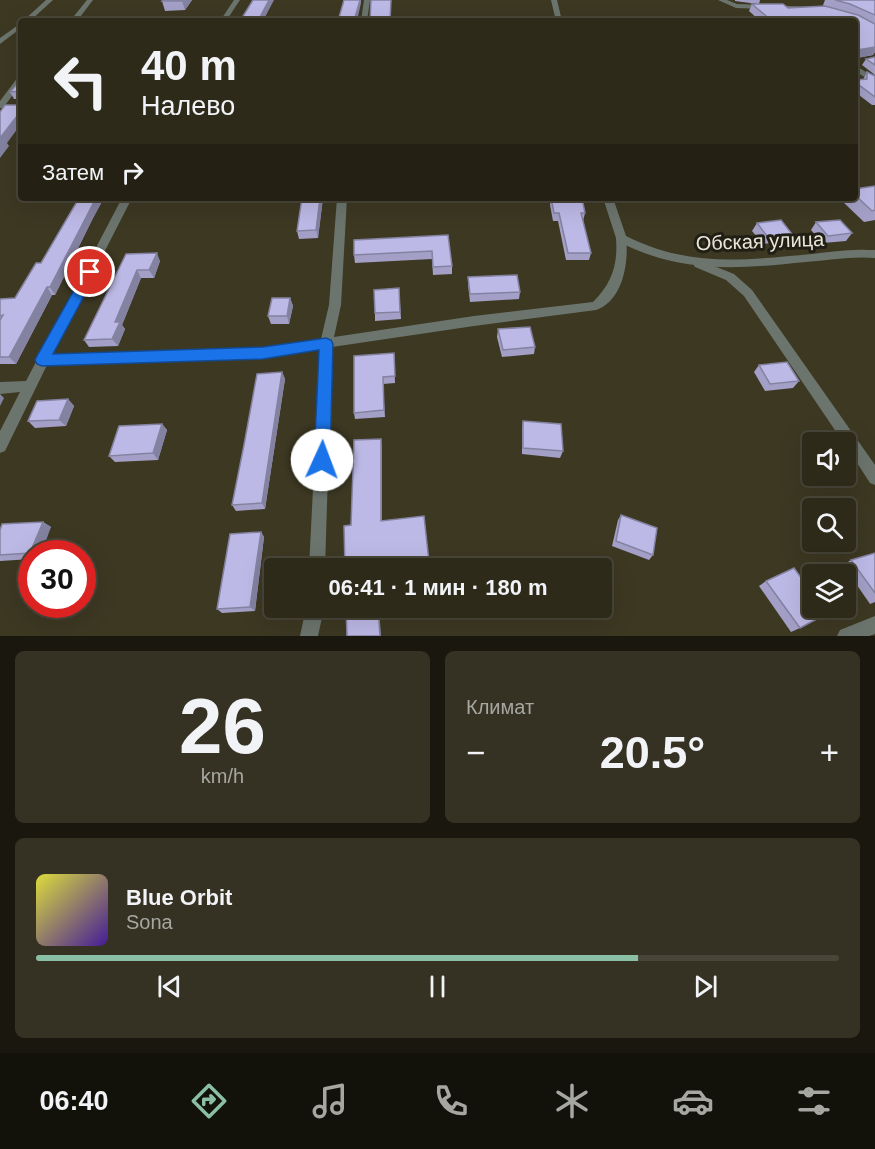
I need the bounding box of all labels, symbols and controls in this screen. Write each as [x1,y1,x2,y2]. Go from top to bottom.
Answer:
icon: left [42,42,120,120]
text: 40 m [141,42,237,89]
text: Налево [141,91,235,121]
icon: right [116,156,149,189]
text: Затем [42,160,104,185]
street label: Обская улица [695,228,825,254]
pin [64,246,115,297]
icon: arrive [73,255,106,288]
position arrow [290,428,354,492]
map controls [802,432,856,618]
button: sound [802,432,856,486]
button: search [802,498,856,552]
speed limit sign: 30 [18,540,96,618]
button: layers [802,564,856,618]
text: 06:41 · 1 мин · 180 m [328,575,548,600]
text: 26 [179,682,266,770]
text: Климат [466,696,534,718]
text: 20.5° [600,727,705,778]
text: − [466,734,485,771]
text: + [820,734,839,771]
text: km/h [201,765,244,787]
text: Blue Orbit [126,885,232,910]
text: Sona [126,911,173,933]
icon: previous [153,970,186,1003]
icon: pause [421,970,454,1003]
icon: next [689,970,722,1003]
icon: directions [188,1080,230,1122]
icon: music [309,1080,351,1122]
icon: phone [430,1080,472,1122]
icon: climate [551,1080,593,1122]
icon: car [672,1080,714,1122]
icon: filters [793,1080,835,1122]
text: 06:40 [40,1086,109,1116]

